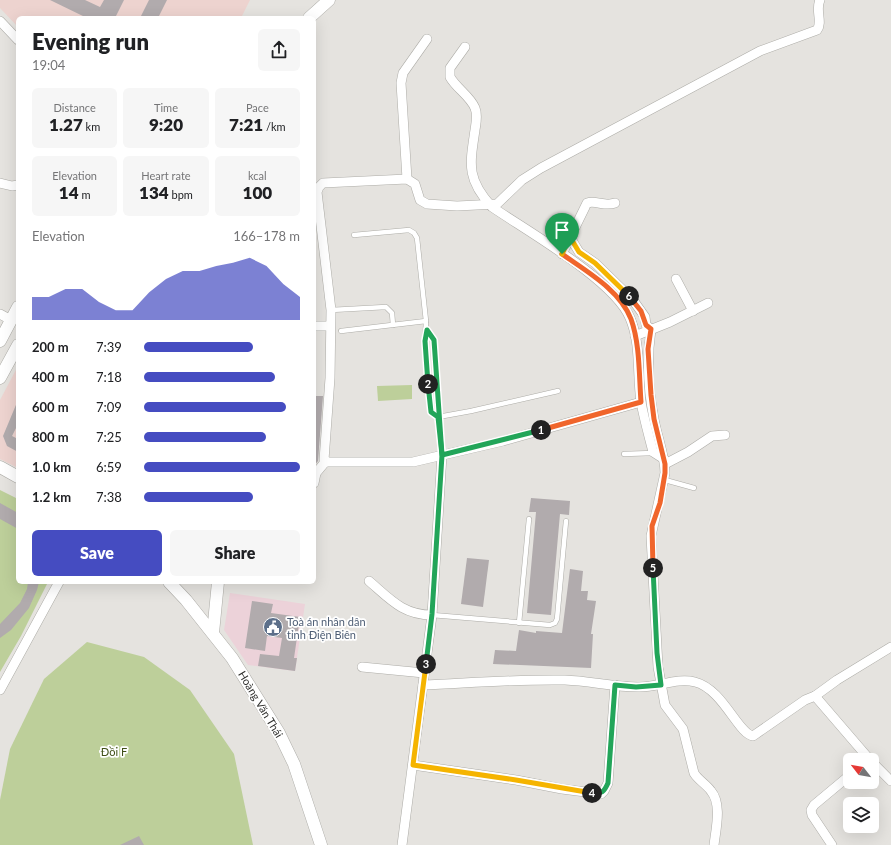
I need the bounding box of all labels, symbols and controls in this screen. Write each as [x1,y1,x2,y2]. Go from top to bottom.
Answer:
text: Evening run [32,28,149,55]
button: share [258,29,300,71]
text: 19:04 [32,57,65,73]
text: Distance [54,101,96,114]
text: Time [154,101,178,114]
text: Pace [246,101,269,114]
text: 1.27 [49,114,83,135]
text: 9:20 [149,114,183,135]
text: 7:21 [229,114,263,135]
text: km [83,120,100,133]
text: /km [263,120,286,133]
text: Elevation [52,169,97,182]
text: Heart rate [141,169,191,182]
text: kcal [248,169,267,182]
text: 14 [59,182,79,203]
text: 134 [139,182,169,203]
text: 100 [243,182,272,203]
text: m [79,188,90,201]
text: bpm [169,188,193,201]
pin [545,213,579,254]
icon: arrive [551,219,573,241]
text: Elevation [32,228,85,244]
text: 166–178 m [233,228,300,244]
pin: 6 [619,286,639,306]
text: 6 [626,289,632,302]
text: 200 m [32,339,69,355]
text: 7:39 [96,339,122,355]
text: 400 m [32,369,69,385]
text: 7:18 [96,369,122,385]
pin: 2 [418,374,438,394]
text: 2 [425,377,431,390]
text: 600 m [32,399,69,415]
text: 7:09 [96,399,122,415]
pin: 1 [531,420,551,440]
text: 1 [538,423,544,436]
text: 800 m [32,429,69,445]
text: 7:25 [96,429,122,445]
text: 1.0 km [32,459,71,475]
text: 6:59 [96,459,122,475]
text: 1.2 km [32,489,71,505]
text: 7:38 [96,489,122,505]
button: Save [32,530,162,576]
button: Share [170,530,300,576]
pin: 5 [643,558,663,578]
text: 5 [650,561,656,574]
place label: Toà án nhân dân tỉnh Điện Biên [287,615,366,641]
public building icon: Toà án nhân dân tỉnh Điện Biên [262,616,284,638]
pin: 3 [416,654,436,674]
text: 3 [423,657,429,670]
street label: Hoàng Văn Thái [236,668,286,740]
park label: Đồi F [101,745,127,758]
north arrow [843,753,879,789]
map controls [843,753,879,833]
pin: 4 [582,783,602,803]
text: 4 [589,786,595,799]
button: layers [843,797,879,833]

